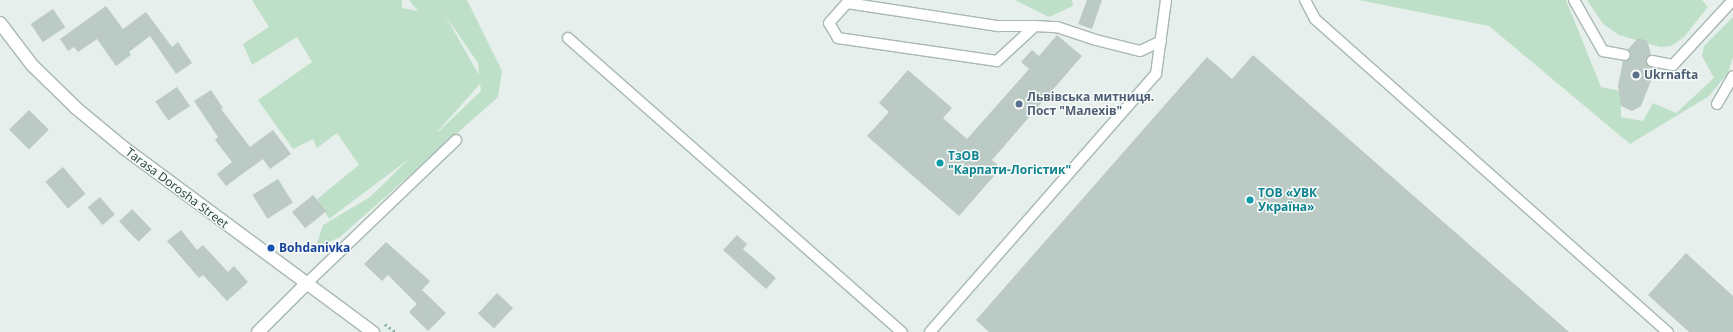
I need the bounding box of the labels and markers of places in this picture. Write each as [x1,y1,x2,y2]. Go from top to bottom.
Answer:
place label: Ukrnafta [1644,68,1698,82]
marker: Ukrnafta [1631,70,1641,80]
place label: Львівська митниця. Пост "Малехів" [1027,90,1154,118]
marker: Львівська митниця. Пост "Малехів" [1014,99,1024,109]
place label: ТзОВ "Карпати-Логістик" [948,149,1071,177]
marker: ТзОВ "Карпати-Логістик" [935,158,945,168]
place label: ТОВ «УВК Україна» [1258,186,1317,214]
marker: ТОВ «УВК Україна» [1245,195,1255,205]
place label: Bohdanivka [279,241,350,255]
marker: Bohdanivka [266,243,276,253]

